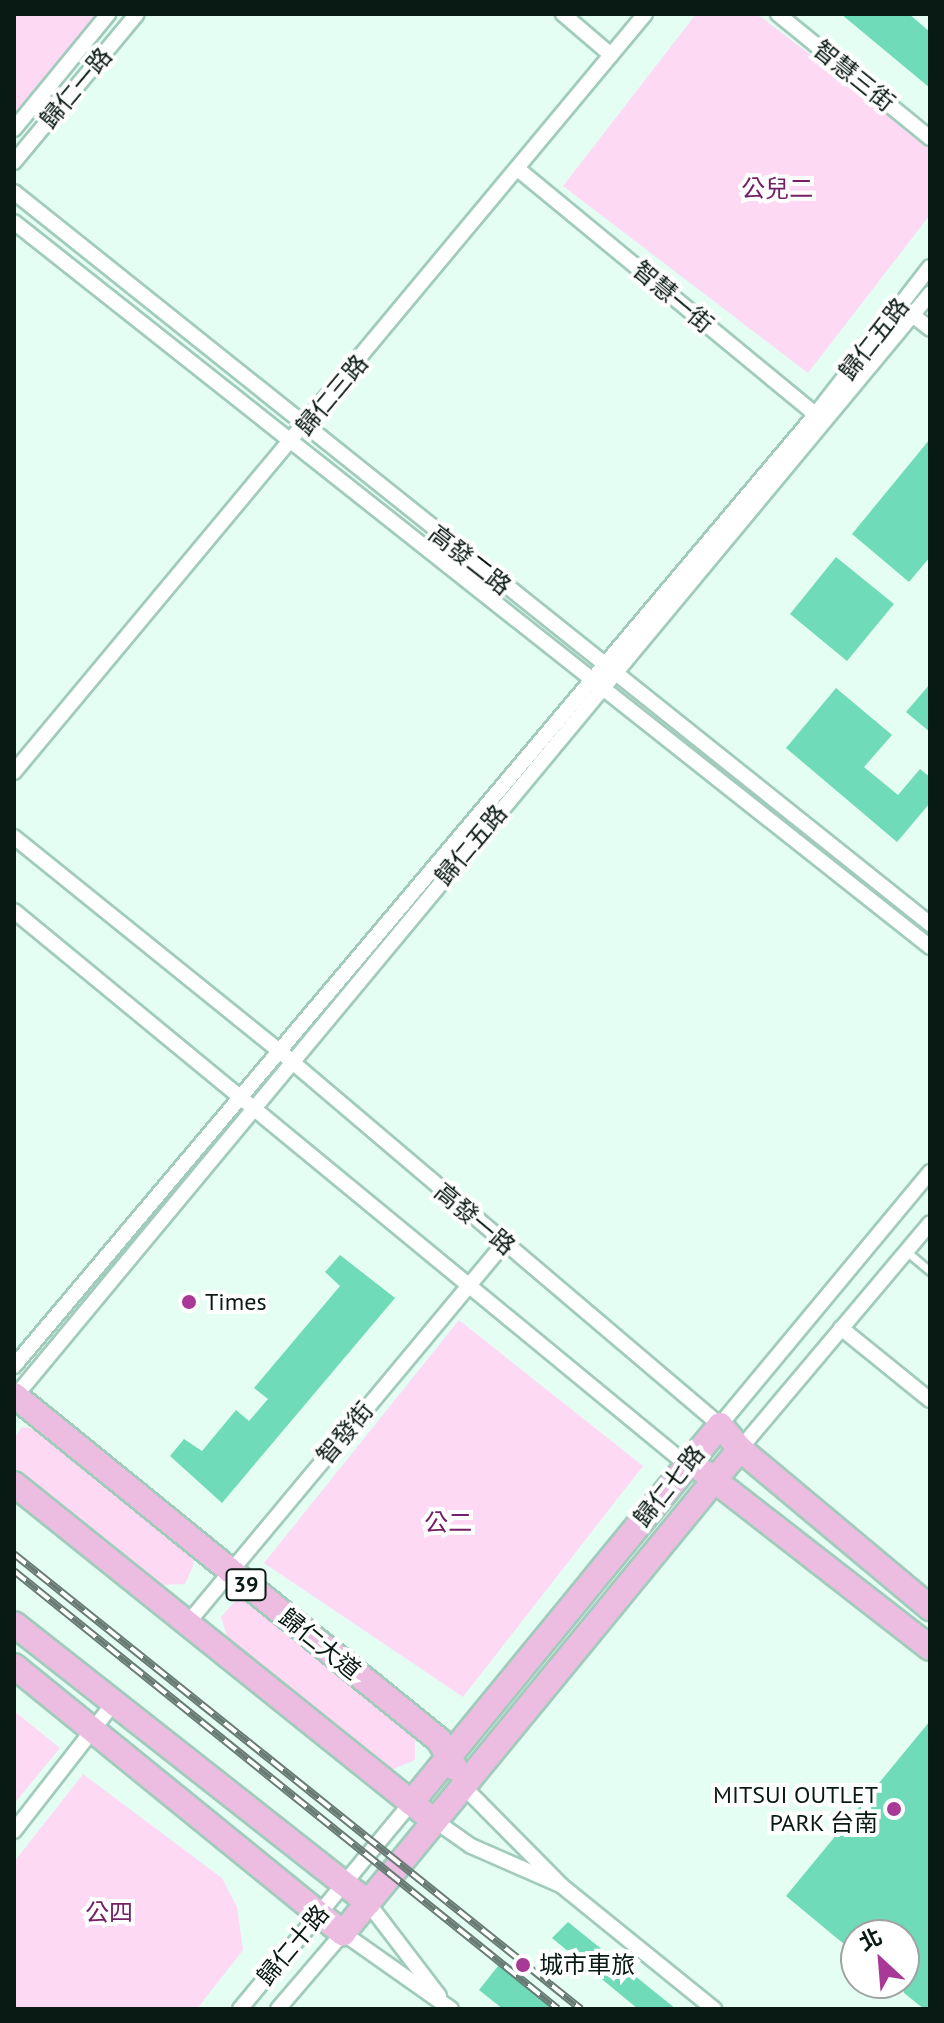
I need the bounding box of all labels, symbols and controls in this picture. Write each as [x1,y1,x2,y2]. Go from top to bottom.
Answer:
street label: 智慧三街 [808,35,900,117]
street label: 歸仁一路 [34,42,118,134]
park label: 公兒二 [741,175,813,203]
street label: 智慧一街 [627,255,719,339]
street label: 歸仁五路 [833,292,915,386]
street label: 歸仁三路 [290,349,374,441]
street label: 高發二路 [423,519,517,601]
street label: 歸仁五路 [429,799,513,891]
street label: 高發一路 [429,1177,521,1261]
place label: Times [205,1288,267,1316]
marker: Times [180,1293,198,1311]
street label: 智發街 [311,1396,379,1470]
street label: 歸仁七路 [628,1440,710,1532]
park label: 公二 [424,1509,472,1537]
road number: 39 [224,1567,268,1603]
street label: 歸仁大道 [274,1603,366,1685]
place label: MITSUI OUTLET PARK 台南 [713,1781,878,1837]
marker: MITSUI OUTLET PARK 台南 [885,1800,903,1818]
park label: 公四 [85,1899,133,1927]
street label: 歸仁十路 [251,1899,335,1991]
north arrow [840,1919,920,1999]
text: 北 [854,1922,886,1957]
place label: 城市車旅 [539,1951,635,1979]
marker: 城市車旅 [514,1956,532,1974]

